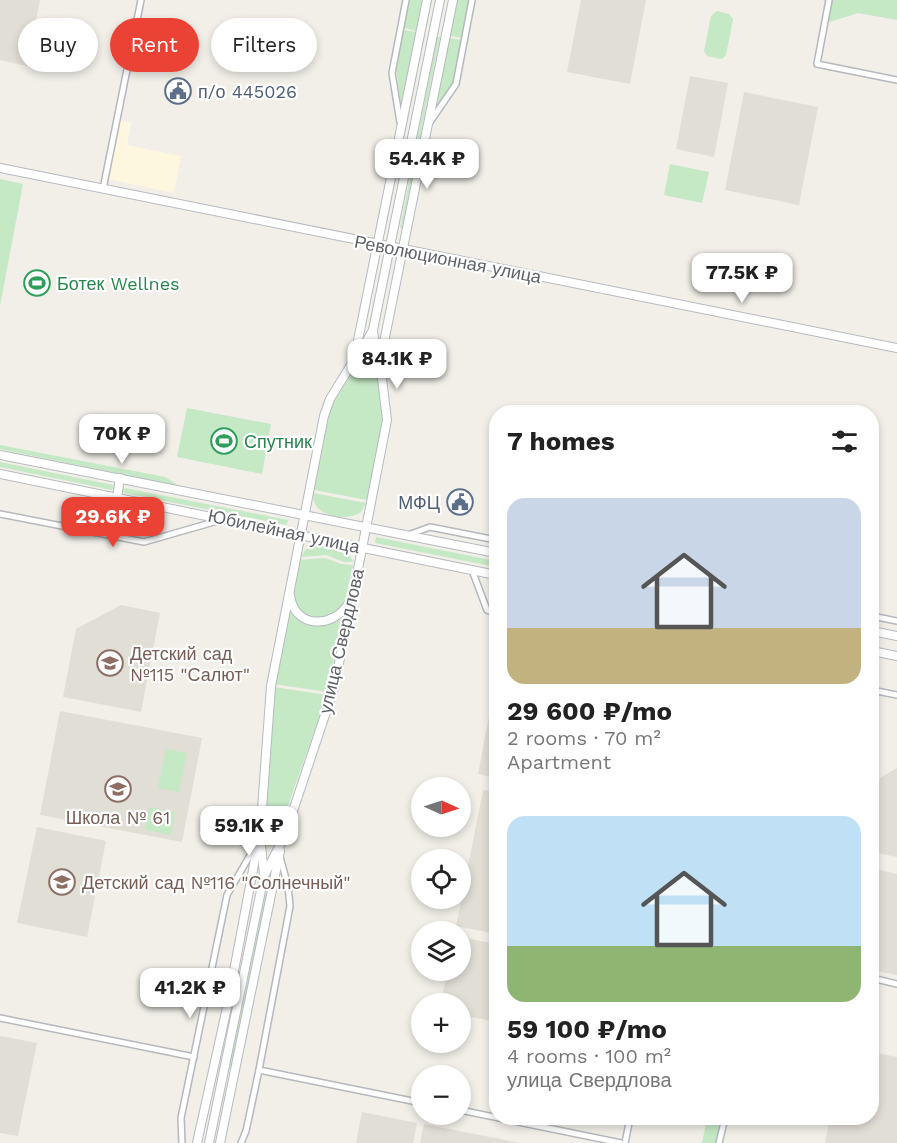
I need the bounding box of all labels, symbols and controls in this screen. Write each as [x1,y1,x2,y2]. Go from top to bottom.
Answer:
chip: Buy [18,18,98,72]
chip: Rent [110,18,199,72]
chip: Filters [211,18,317,72]
public building icon: п/о 445026 [163,76,193,106]
place label: п/о 445026 [198,81,297,102]
pin: 54.4K ₽ [372,139,482,190]
text: 54.4K ₽ [389,146,465,170]
street label: Революционная улица [353,231,544,288]
pin: 77.5K ₽ [687,253,797,304]
text: 77.5K ₽ [706,260,778,284]
sports icon: Ботек Wellnes [22,268,52,298]
place label: Ботек Wellnes [57,273,180,294]
pin: 84.1K ₽ [342,339,452,390]
text: 84.1K ₽ [361,346,433,370]
pin: 70K ₽ [80,414,164,465]
text: 70K ₽ [93,421,151,445]
icon: filters [828,425,861,458]
sports icon: Спутник [209,426,239,456]
text: 7 homes [507,426,615,456]
place label: Спутник [244,431,312,452]
public building icon: МФЦ [445,487,475,517]
place label: МФЦ [398,492,440,513]
pin: 29.6K ₽ [58,497,168,548]
text: 29.6K ₽ [75,504,151,528]
street label: Юбилейная улица [206,505,363,558]
icon: home [630,537,738,645]
street label: улица Свердлова [314,565,368,716]
place label: Детский сад №115 "Салют" [130,643,250,685]
school or university icon: Детский сад №115 "Салют" [95,648,125,678]
text: 29 600 ₽/mo [507,696,672,726]
text: 2 rooms · 70 m² [507,726,661,750]
text: Apartment [507,750,611,774]
school or university icon: Школа № 61 [103,774,133,804]
north arrow [411,777,471,837]
map controls [411,777,471,1125]
pin: 59.1K ₽ [194,806,304,857]
place label: Школа № 61 [66,807,170,828]
text: 59.1K ₽ [214,813,284,837]
button: locate [411,849,471,909]
icon: home [630,855,738,963]
school or university icon: Детский сад №116 "Солнечный" [47,867,77,897]
place label: Детский сад №116 "Солнечный" [82,872,351,893]
button: layers [411,921,471,981]
pin: 41.2K ₽ [135,968,245,1019]
text: 41.2K ₽ [154,975,226,999]
button: + [411,993,471,1053]
text: 59 100 ₽/mo [507,1014,667,1044]
text: 4 rooms · 100 m² [507,1044,671,1068]
button: − [411,1065,471,1125]
text: улица Свердлова [507,1068,672,1092]

